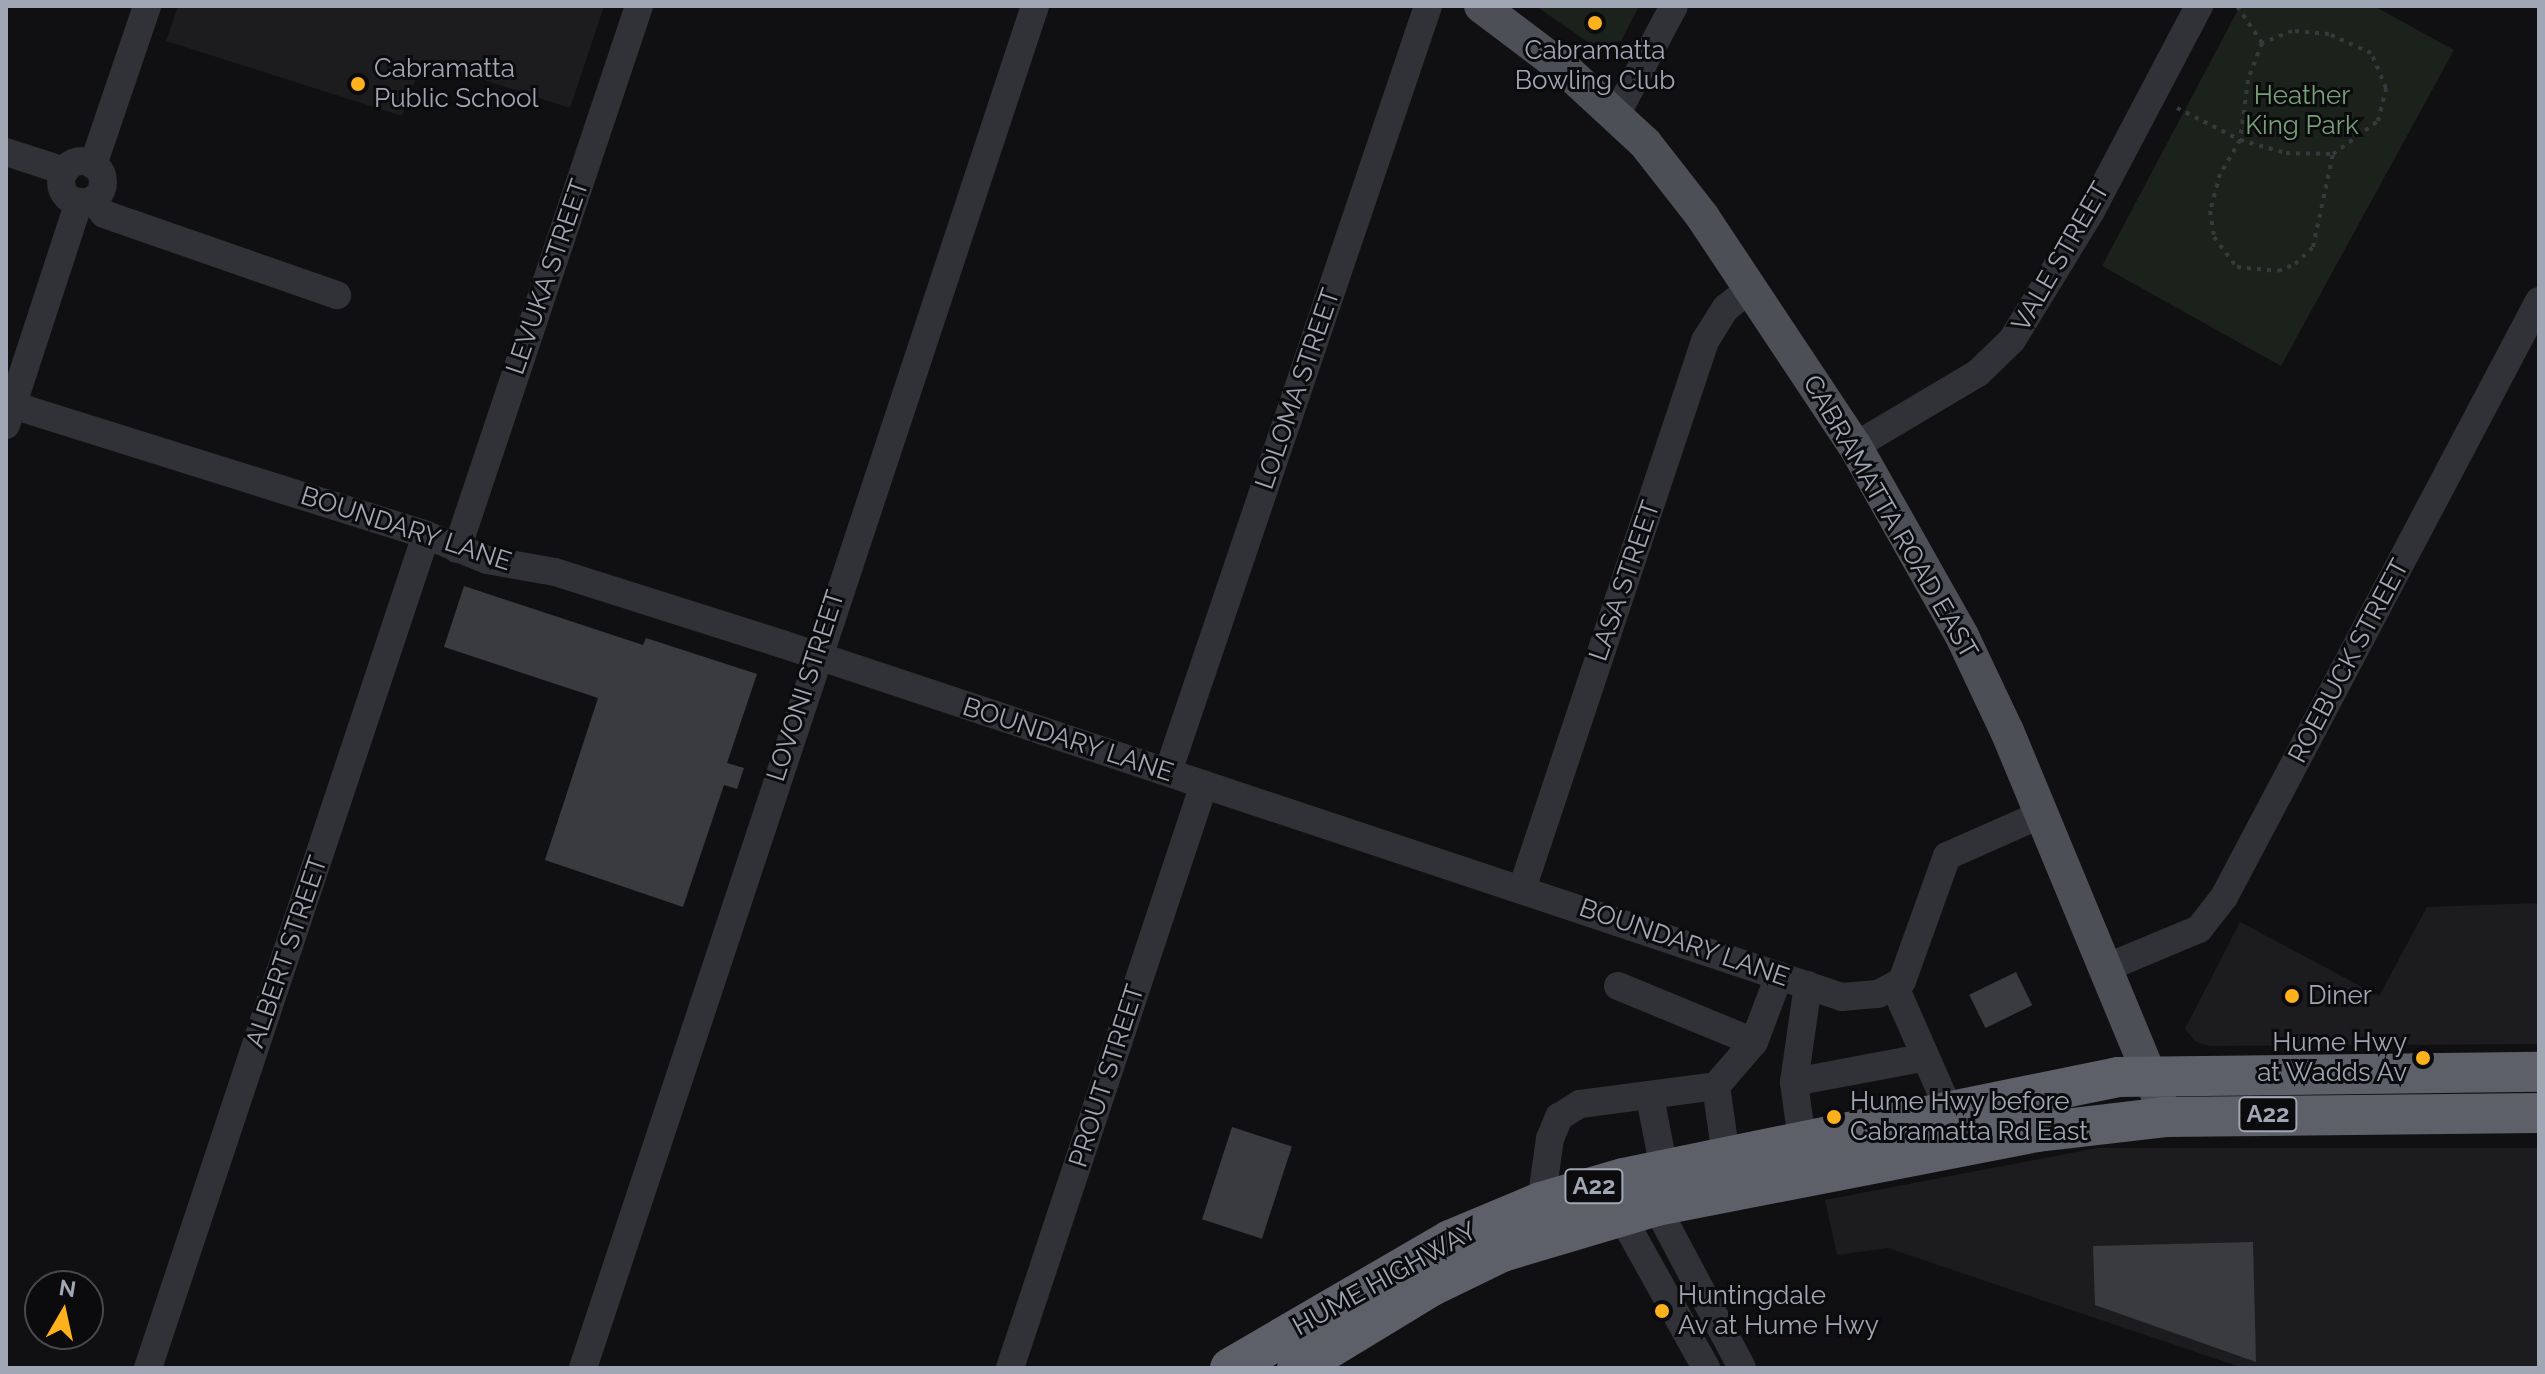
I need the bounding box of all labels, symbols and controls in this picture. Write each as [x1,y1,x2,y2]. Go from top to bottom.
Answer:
marker: Cabramatta Bowling Club [1586,14,1604,32]
place label: Cabramatta Bowling Club [1515,35,1675,96]
place label: Cabramatta Public School [374,53,539,114]
marker: Cabramatta Public School [349,75,367,93]
park label: Heather King Park [2245,80,2359,142]
street label: LEVUKA STREET [500,175,596,379]
street label: VALE STREET [2006,177,2116,337]
street label: LOLOMA STREET [1249,284,1347,494]
street label: CABRAMATTA ROAD EAST [1796,369,1984,665]
street label: BOUNDARY LANE [296,480,516,578]
street label: LASA STREET [1583,496,1667,666]
street label: ROEBUCK STREET [2282,554,2416,768]
street label: LOVONI STREET [760,587,852,785]
street label: BOUNDARY LANE [958,691,1178,789]
street label: ALBERT STREET [239,852,335,1052]
street label: BOUNDARY LANE [1575,892,1793,994]
street label: PROUT STREET [1063,980,1151,1172]
place label: Diner [2308,980,2372,1012]
marker: Diner [2283,987,2301,1005]
place label: Hume Hwy at Wadds Av [2255,1027,2407,1088]
marker: Hume Hwy at Wadds Av [2414,1049,2432,1067]
place label: Hume Hwy before Cabramatta Rd East [1850,1086,2088,1148]
road number: A22 [2238,1094,2298,1134]
marker: Hume Hwy before Cabramatta Rd East [1825,1108,1843,1126]
road number: A22 [1564,1166,1624,1206]
street label: HUME HIGHWAY [1288,1216,1482,1342]
north arrow [24,1270,104,1350]
text: N [57,1274,78,1302]
place label: Huntingdale Av at Hume Hwy [1678,1280,1879,1342]
marker: Huntingdale Av at Hume Hwy [1653,1302,1671,1320]

